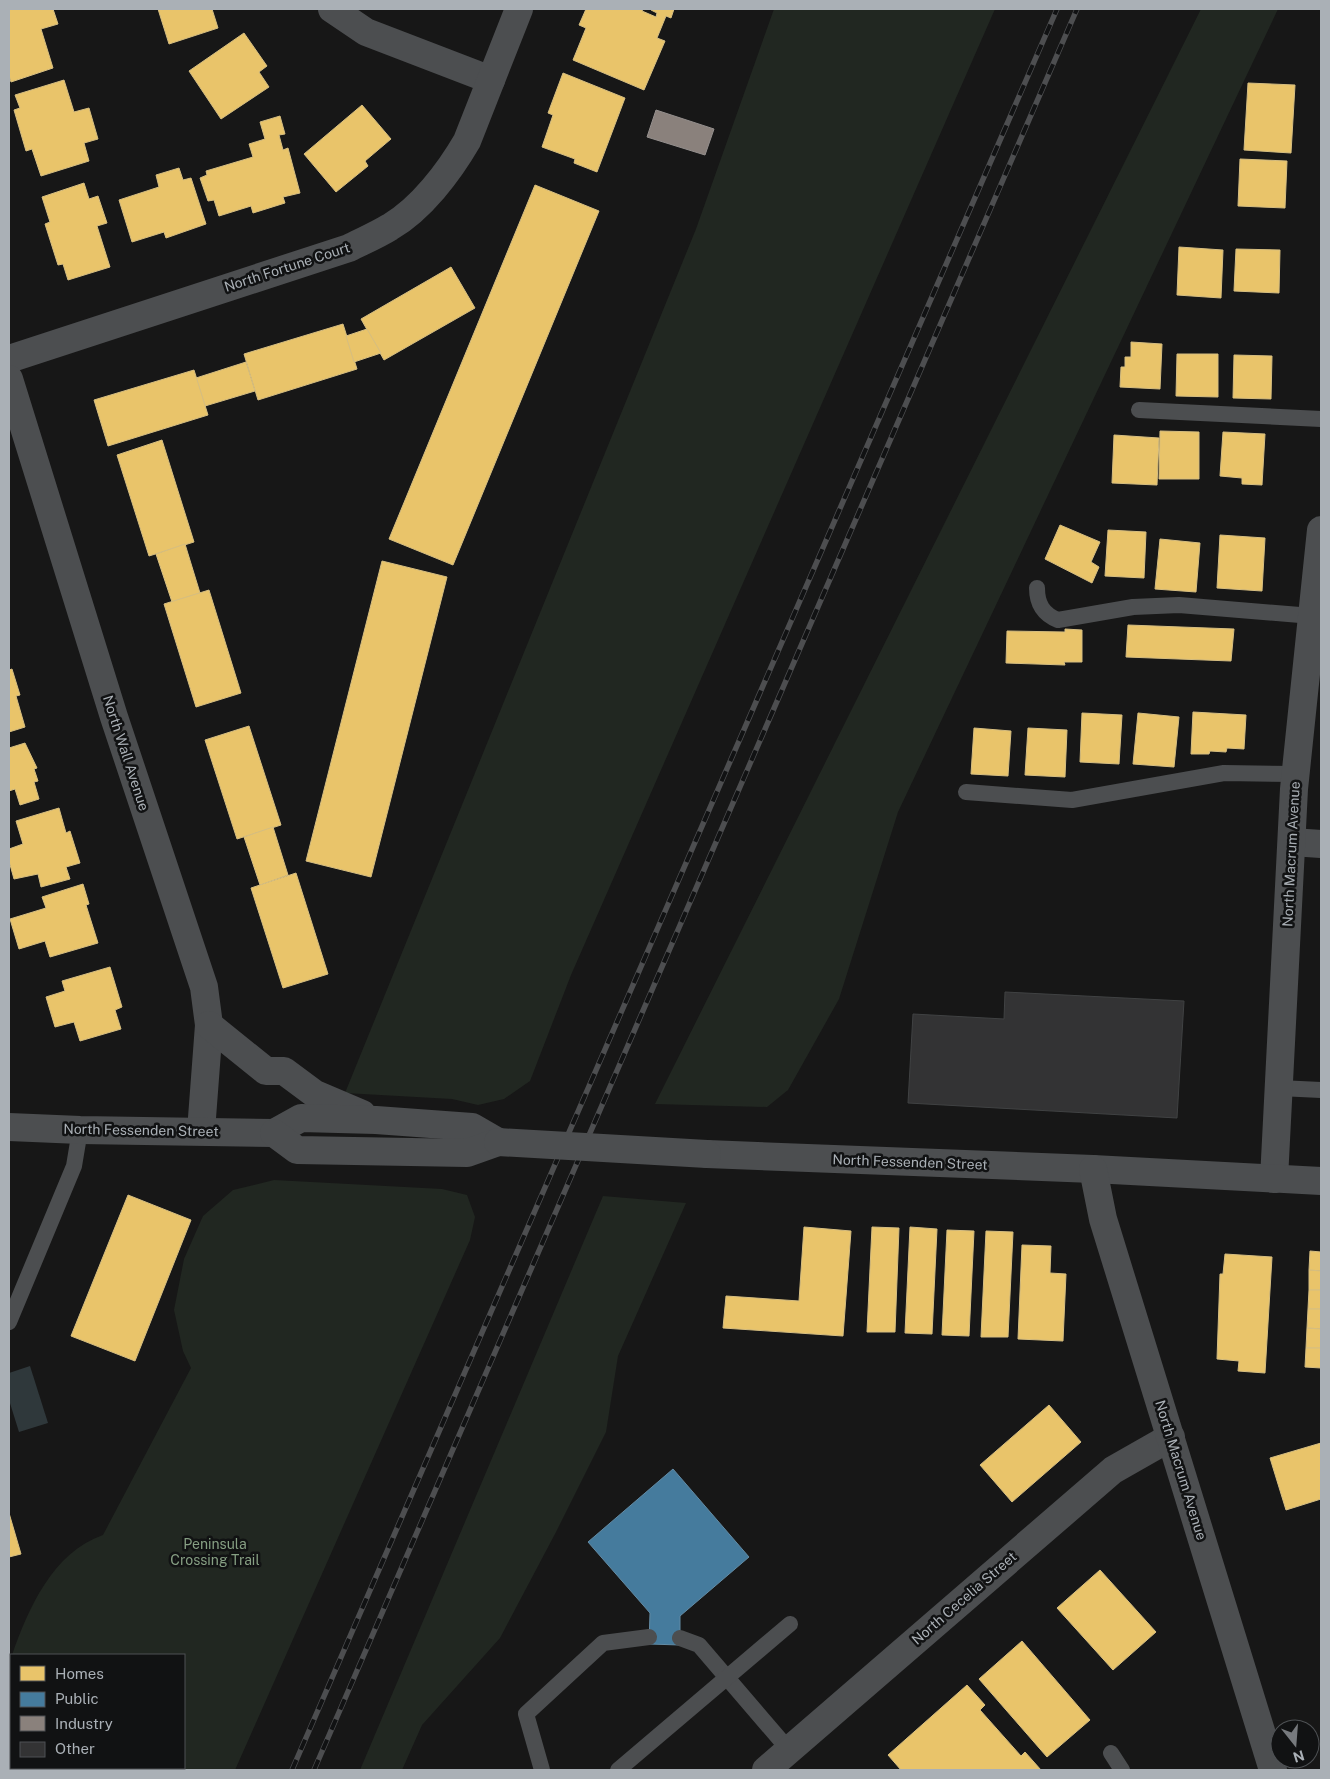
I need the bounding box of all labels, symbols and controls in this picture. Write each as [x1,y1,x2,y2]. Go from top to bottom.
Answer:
street label: North Fortune Court [222,239,352,295]
street label: North Wall Avenue [100,693,152,813]
street label: North Macrum Avenue [1279,781,1303,927]
street label: North Fessenden Street [63,1121,219,1139]
street label: North Fessenden Street [832,1151,988,1173]
street label: North Macrum Avenue [1152,1398,1210,1542]
park label: Peninsula Crossing Trail [170,1536,260,1568]
street label: North Cecelia Street [908,1548,1020,1648]
legend [10,1654,185,1769]
text: Homes [55,1665,104,1682]
text: Public [55,1690,99,1707]
text: Industry [55,1715,113,1732]
north arrow [1270,1719,1320,1769]
text: Other [55,1740,95,1757]
text: N [1291,1747,1306,1766]

